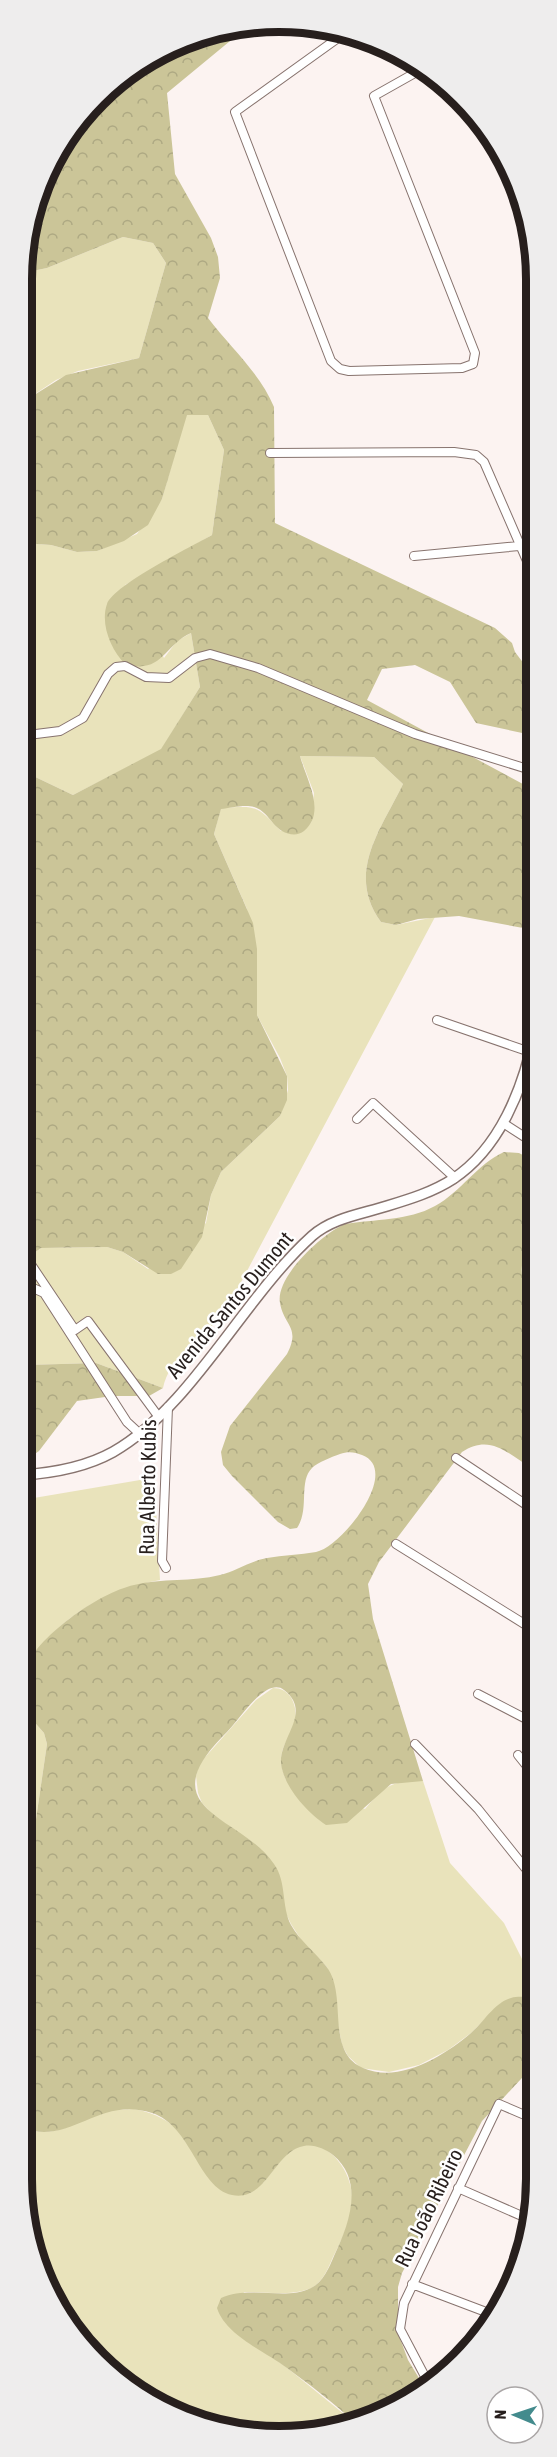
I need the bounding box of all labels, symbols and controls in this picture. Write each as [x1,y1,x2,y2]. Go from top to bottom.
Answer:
street label: Avenida Santos Dumont [161,1226,297,1382]
street label: Rua Alberto Kubis [134,1419,160,1555]
street label: Rua João Ribeiro [389,2145,467,2270]
north arrow [485,2385,545,2445]
text: N [491,2409,509,2420]

